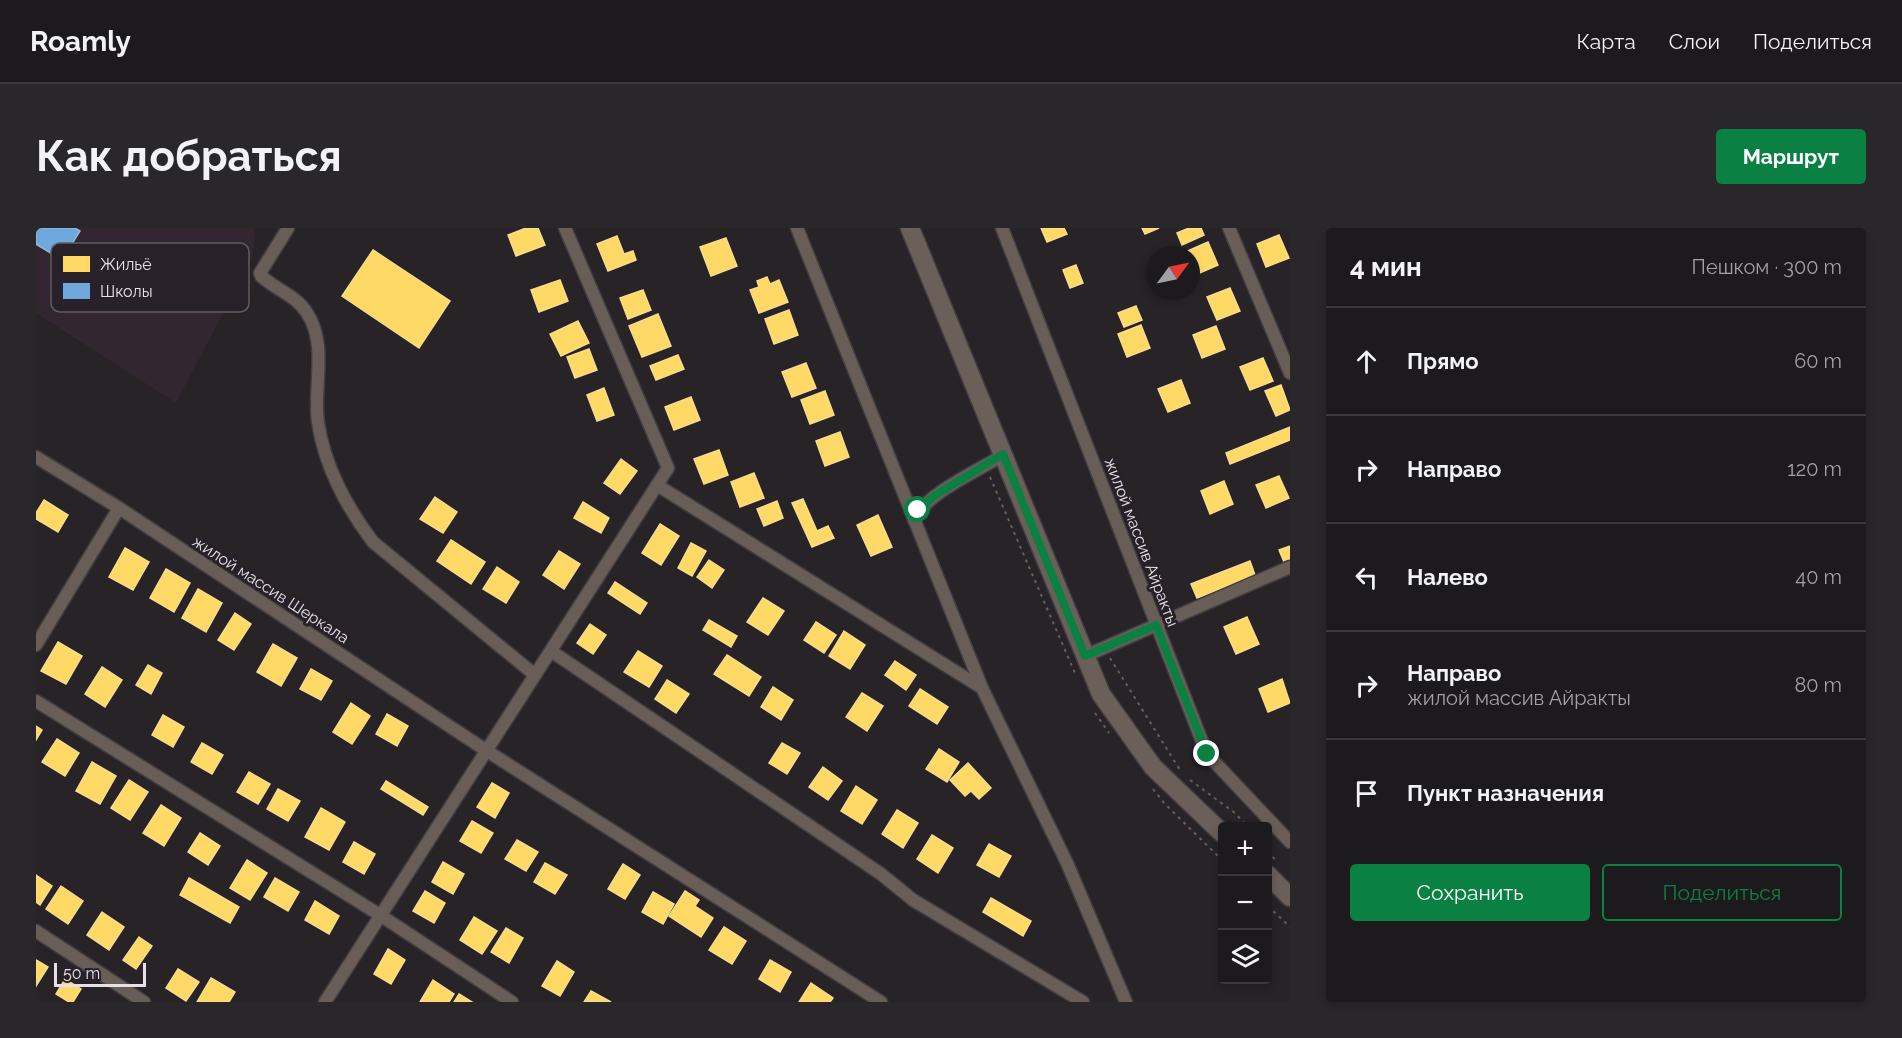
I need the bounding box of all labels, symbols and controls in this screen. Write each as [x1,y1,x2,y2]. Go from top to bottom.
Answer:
text: Roamly [30,25,131,58]
text: Карта [1577,29,1636,54]
text: Слои [1669,29,1720,54]
text: Поделиться [1753,29,1872,54]
button: Маршрут [1716,129,1866,184]
text: Как добраться [36,132,342,181]
legend [51,243,249,312]
north arrow [1146,246,1200,300]
text: 4 мин [1350,252,1422,282]
text: Жильё [100,255,152,274]
text: Пешком · 300 m [1692,255,1842,279]
text: Школы [100,282,153,301]
icon: ahead [1350,345,1383,378]
text: Прямо [1407,348,1479,374]
text: 60 m [1794,349,1842,373]
icon: right [1350,453,1383,486]
street label: жилой массив Айракты [1101,455,1182,629]
text: Направо [1407,456,1501,482]
text: 120 m [1787,457,1842,481]
route start [904,496,930,522]
street label: жилой массив Шеркала [189,532,353,647]
icon: left [1350,561,1383,594]
text: Налево [1407,564,1488,590]
text: 40 m [1795,565,1842,589]
text: Направо [1407,660,1501,686]
icon: right [1350,669,1383,702]
text: 80 m [1794,673,1842,697]
text: жилой массив Айракты [1407,686,1631,710]
route end [1193,740,1219,766]
icon: arrive [1350,777,1383,810]
text: Пункт назначения [1407,780,1604,806]
map controls [1218,822,1272,984]
button: + [1218,822,1272,876]
button: Сохранить [1350,864,1590,921]
button: Поделиться [1602,864,1842,921]
button: − [1218,876,1272,930]
button: layers [1218,930,1272,984]
scale bar [54,960,146,988]
text: 50 m [63,964,100,983]

